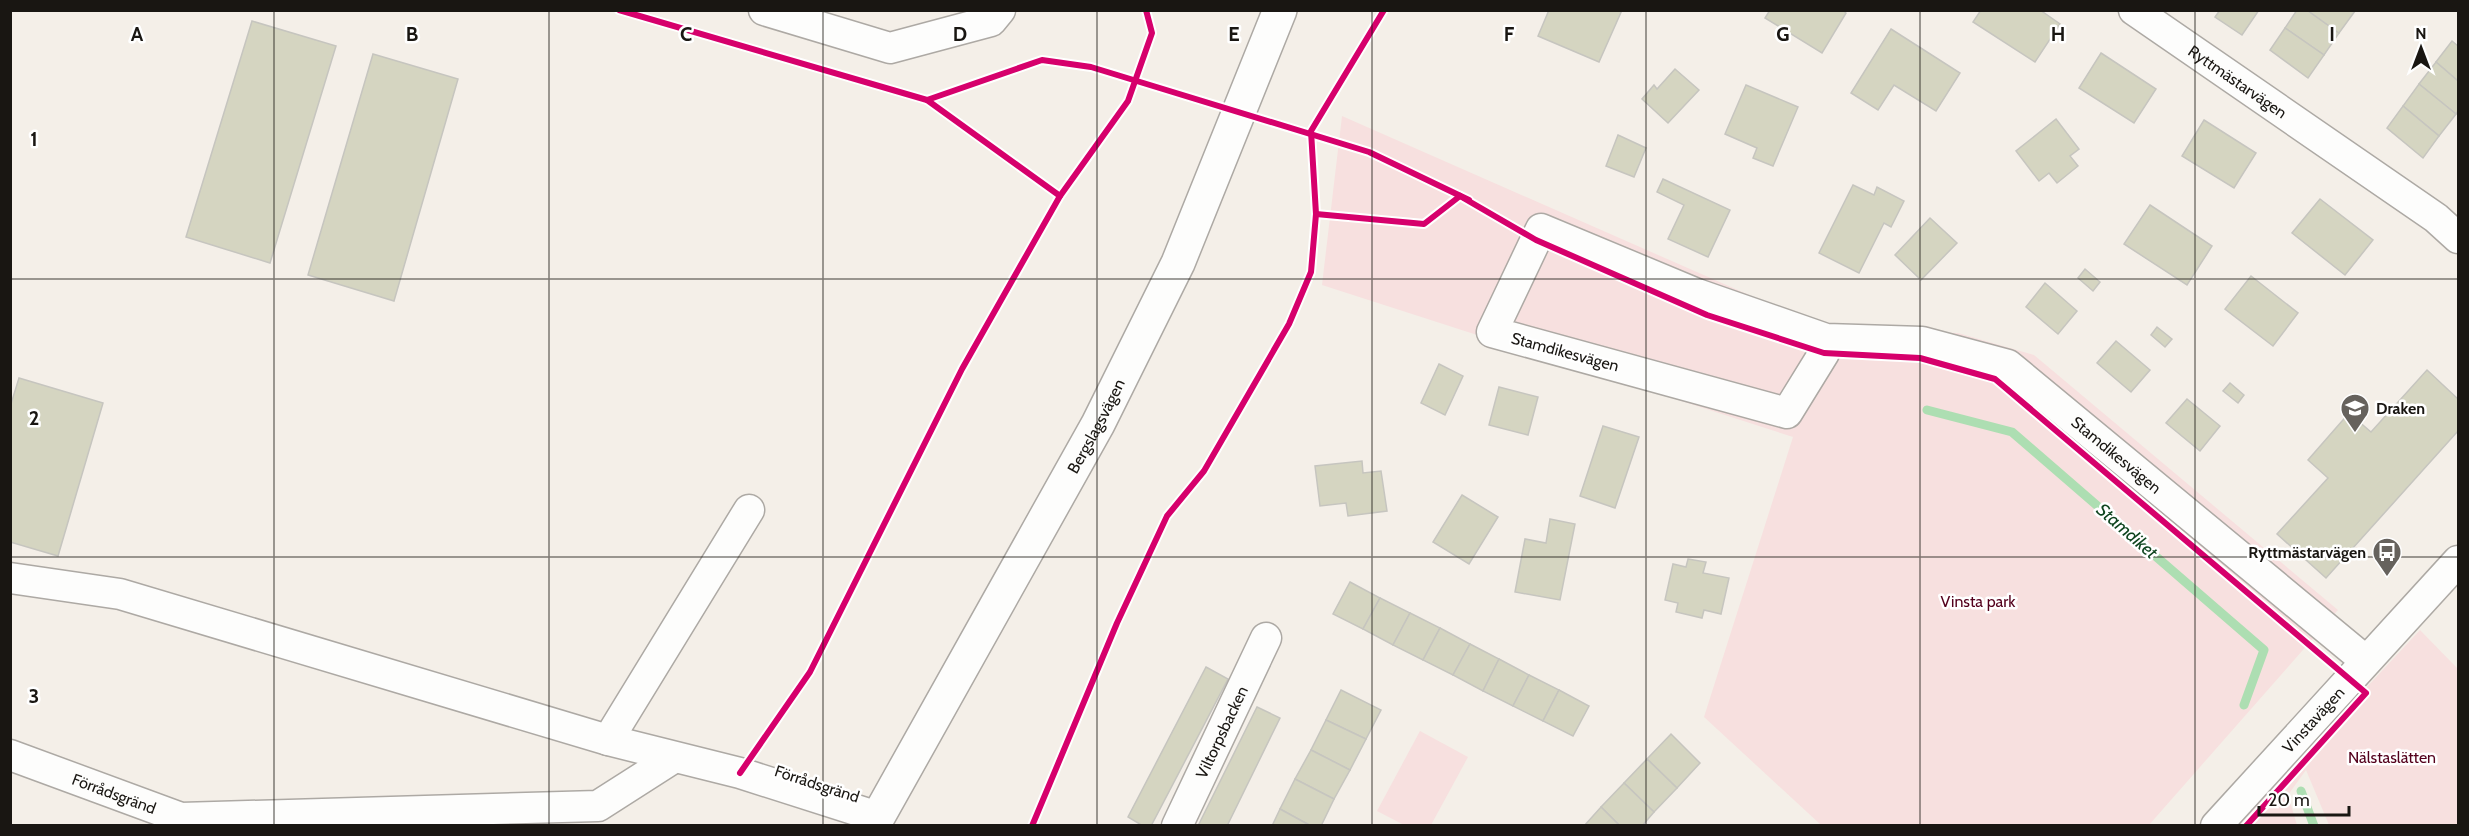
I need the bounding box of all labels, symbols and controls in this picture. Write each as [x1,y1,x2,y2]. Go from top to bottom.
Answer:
north arrow [2391,18,2451,78]
text: A [131,22,144,46]
text: B [406,22,418,46]
text: C [680,22,692,46]
text: D [953,22,967,46]
text: E [1228,22,1240,46]
text: F [1504,22,1515,46]
text: G [1776,22,1790,46]
text: H [2051,22,2065,46]
text: I [2329,22,2335,46]
text: N [2415,24,2427,43]
street label: Ryttmästarvägen [2185,41,2291,122]
text: 1 [30,127,38,151]
street label: Stamdikesvägen [1509,329,1621,376]
street label: Bergslagsvägen [1063,376,1128,476]
school or university icon: Draken [2339,392,2371,434]
place label: Draken [2376,399,2425,418]
text: 2 [29,406,39,430]
street label: Stamdikesvägen [2068,412,2165,497]
water label: Stamdiket [2092,499,2162,564]
bus stop icon: Ryttmästarvägen [2371,536,2403,578]
place label: Ryttmästarvägen [2248,543,2366,562]
park label: Vinsta park [1941,592,2016,611]
street label: Viltorpsbacken [1191,683,1252,781]
street label: Vinstavägen [2278,683,2348,757]
text: 3 [29,684,39,708]
park label: Nälstaslätten [2348,748,2436,767]
street label: Förrådsgränd [772,761,862,807]
street label: Förrådsgränd [70,769,159,818]
scale bar [2259,779,2349,817]
text: 20 m [2268,789,2310,811]

